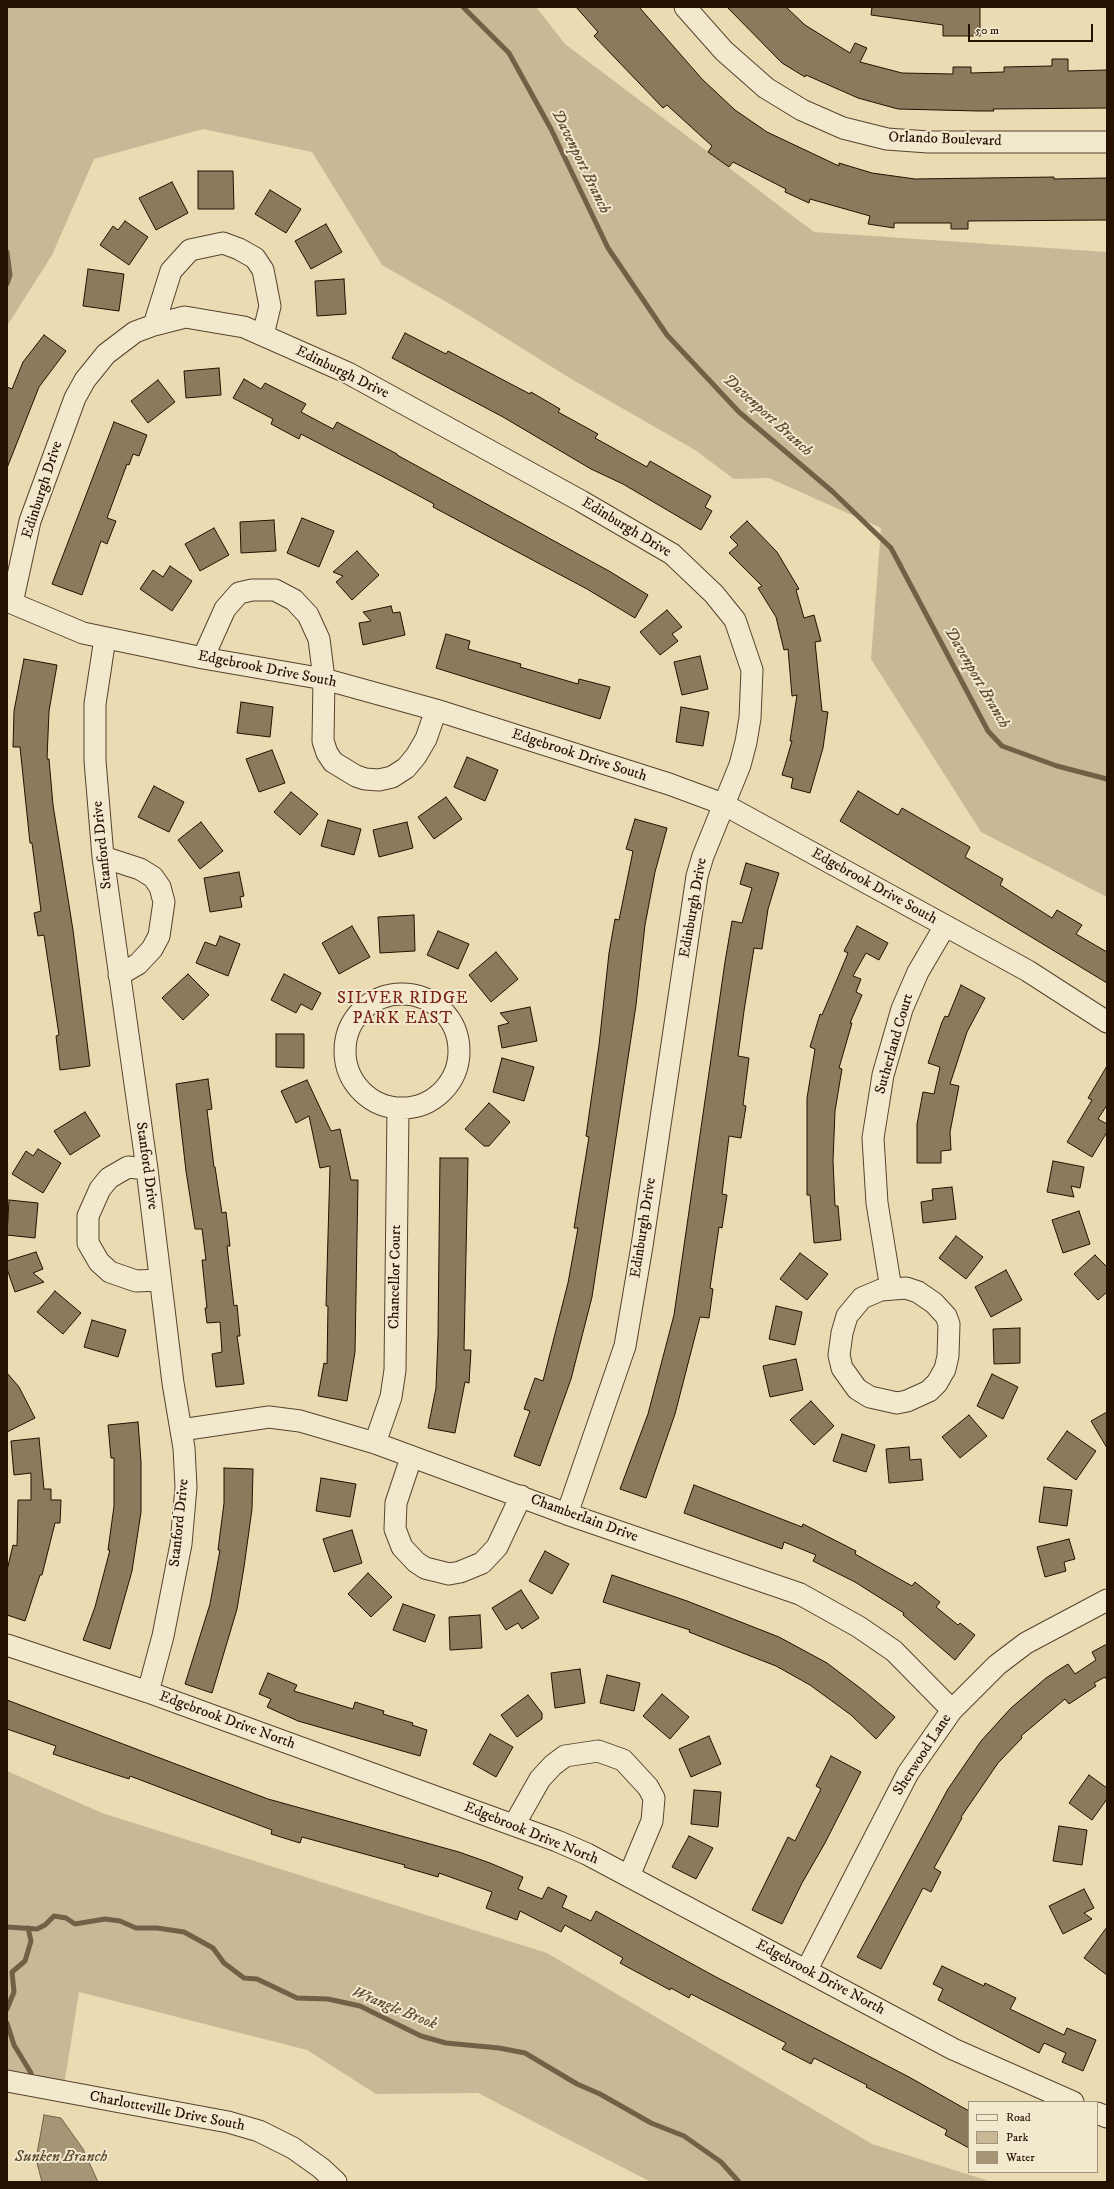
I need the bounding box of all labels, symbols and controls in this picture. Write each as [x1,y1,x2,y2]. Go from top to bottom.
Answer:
scale bar [970,16,1095,42]
text: 50 m [975,23,999,38]
water label: Davenport Branch [546,107,614,217]
street label: Orlando Boulevard [888,129,1002,151]
street label: Edinburgh Drive [292,343,392,403]
water label: Davenport Branch [718,371,816,461]
street label: Edinburgh Drive [19,439,67,541]
street label: Edinburgh Drive [578,494,674,562]
water label: Davenport Branch [939,624,1013,732]
street label: Edgebrook Drive South [196,648,338,692]
street label: Edgebrook Drive South [509,726,649,786]
street label: Stanford Drive [89,800,117,890]
street label: Edgebrook Drive South [808,845,940,929]
street label: Edinburgh Drive [676,856,712,960]
district label: SILVER RIDGE PARK EAST [337,989,469,1029]
street label: Sutherland Court [872,992,918,1096]
street label: Stanford Drive [131,1121,161,1211]
street label: Edinburgh Drive [627,1176,661,1280]
street label: Chancellor Court [386,1225,406,1329]
street label: Stanford Drive [166,1478,194,1568]
street label: Chamberlain Drive [528,1491,640,1547]
street label: Edgebrook Drive North [157,1688,297,1754]
street label: Sherwood Lane [890,1711,956,1799]
street label: Edgebrook Drive North [461,1799,601,1869]
street label: Edgebrook Drive North [752,1936,888,2020]
water label: Wrangle Brook [349,1983,439,2035]
street label: Charlotteville Drive South [88,2088,246,2136]
legend [968,2101,1098,2173]
text: Road [1006,2110,1031,2125]
text: Park [1006,2130,1028,2145]
water label: Sunken Branch [15,2148,107,2168]
text: Water [1006,2150,1035,2165]

